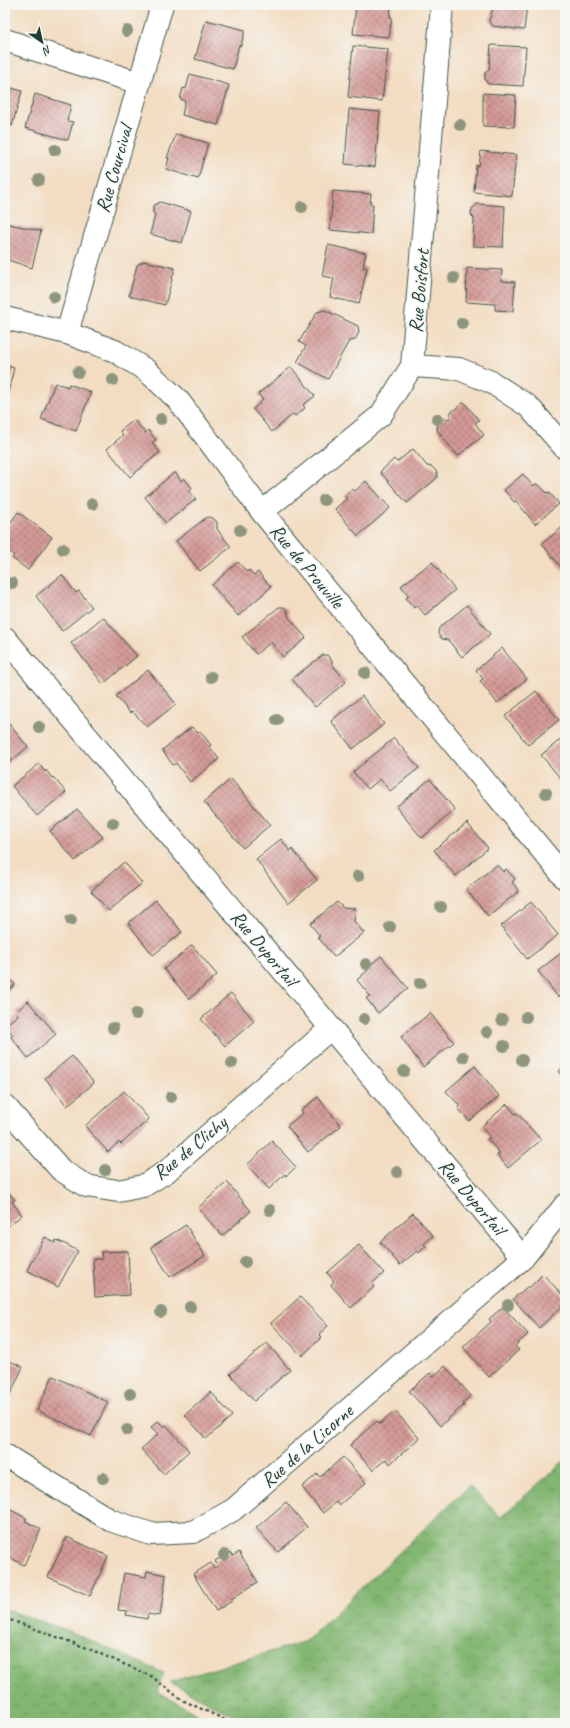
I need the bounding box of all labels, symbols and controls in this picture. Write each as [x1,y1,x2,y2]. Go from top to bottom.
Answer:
north arrow [22,22,62,62]
text: N [39,43,54,59]
street label: Rue Courcival [90,119,139,215]
street label: Rue Boisfort [403,246,435,334]
street label: Rue de Prouville [264,519,351,614]
street label: Rue Duportail [225,905,305,994]
street label: Rue de Clichy [148,1110,233,1185]
street label: Rue Duportail [433,1154,513,1243]
street label: Rue de la Licorne [256,1398,360,1493]

